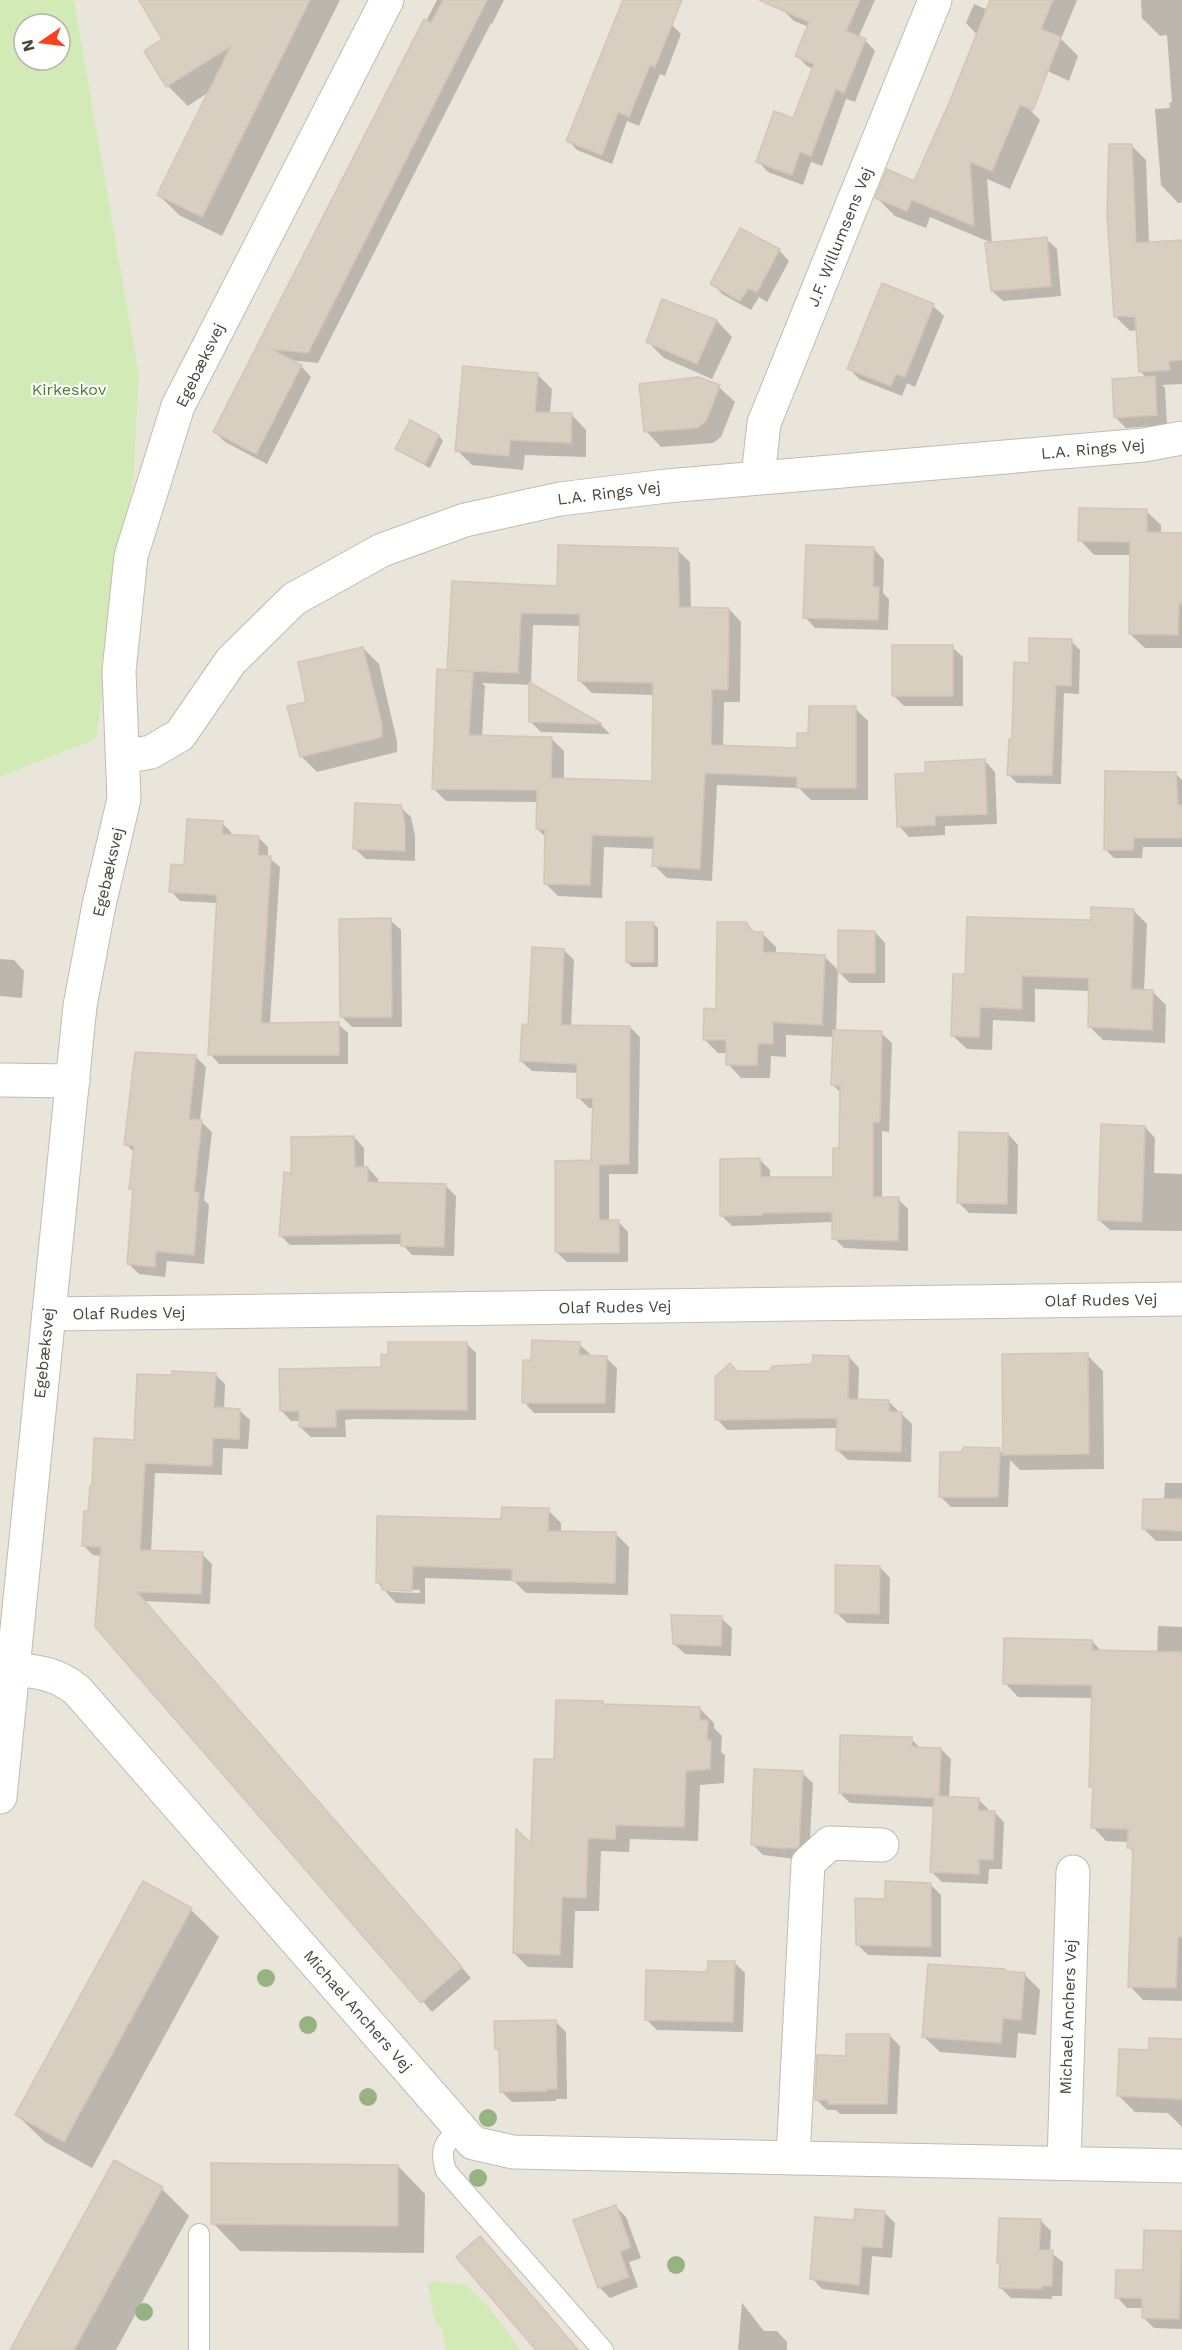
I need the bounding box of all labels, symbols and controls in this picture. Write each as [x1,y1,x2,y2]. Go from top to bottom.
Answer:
north arrow [12,12,72,72]
text: N [17,37,39,54]
street label: J.F. Willumsens Vej [803,164,877,310]
street label: Egebæksvej [171,320,229,410]
park label: Kirkeskov [32,380,107,399]
street label: L.A. Rings Vej [1040,435,1146,463]
street label: L.A. Rings Vej [556,477,662,509]
street label: Egebæksvej [88,825,128,919]
street label: Olaf Rudes Vej [1044,1290,1158,1310]
street label: Olaf Rudes Vej [558,1297,672,1317]
street label: Olaf Rudes Vej [72,1303,186,1323]
street label: Egebæksvej [30,1307,58,1399]
street label: Michael Anchers Vej [1056,1939,1080,2095]
street label: Michael Anchers Vej [300,1946,416,2076]

